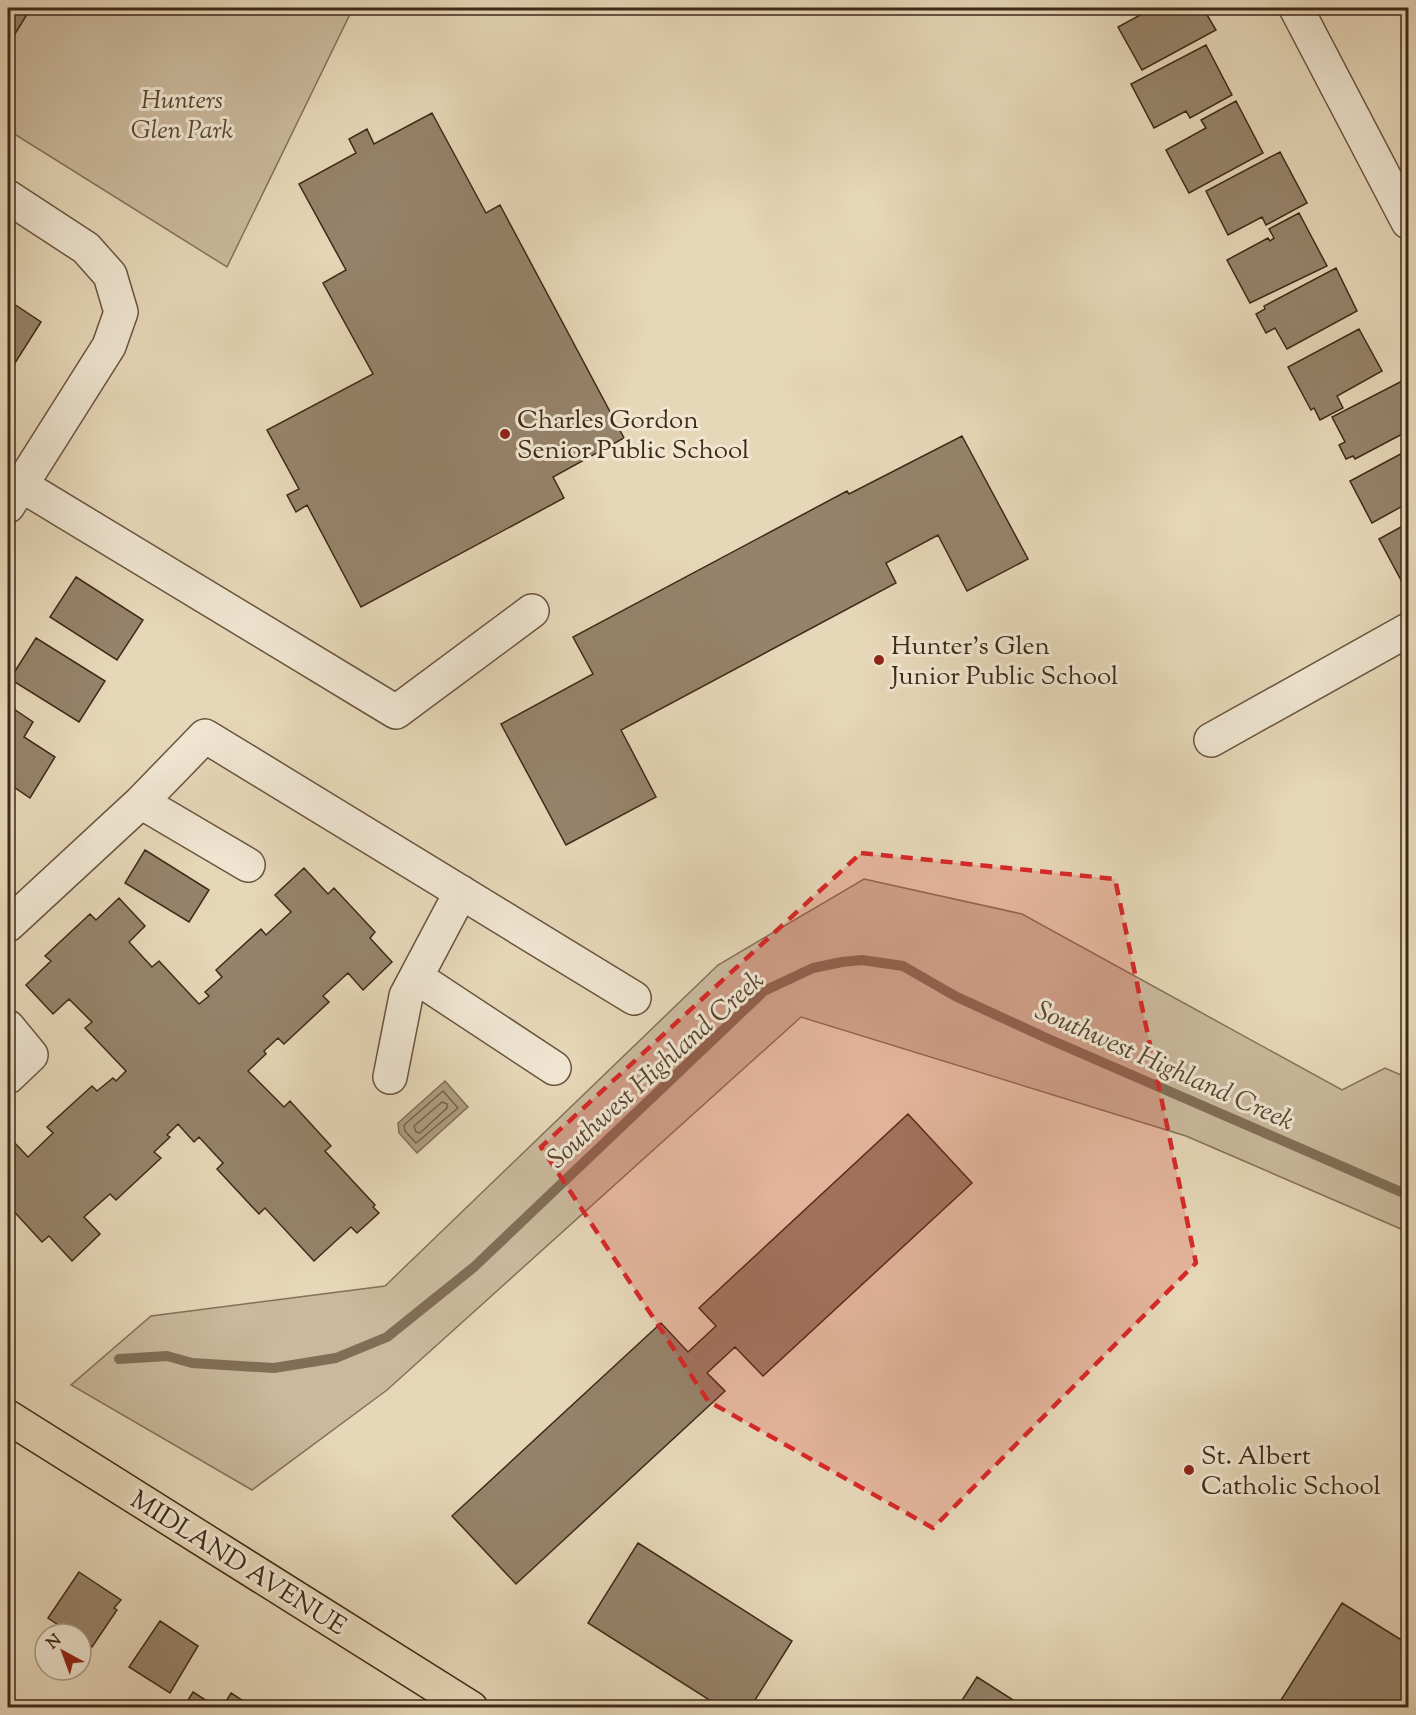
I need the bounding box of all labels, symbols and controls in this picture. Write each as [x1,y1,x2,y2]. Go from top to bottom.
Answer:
park label: Hunters Glen Park [131,83,233,150]
place label: Charles Gordon Senior Public School [517,403,749,470]
marker: Charles Gordon Senior Public School [498,427,512,441]
place label: Hunter's Glen Junior Public School [889,629,1118,696]
marker: Hunter's Glen Junior Public School [872,653,886,667]
water label: Southwest Highland Creek [540,963,774,1179]
water label: Southwest Highland Creek [1028,993,1300,1142]
place label: St. Albert Catholic School [1201,1439,1381,1506]
marker: St. Albert Catholic School [1182,1463,1196,1477]
street label: MIDLAND AVENUE [123,1483,353,1646]
north arrow [33,1622,93,1682]
text: N [42,1630,67,1655]

